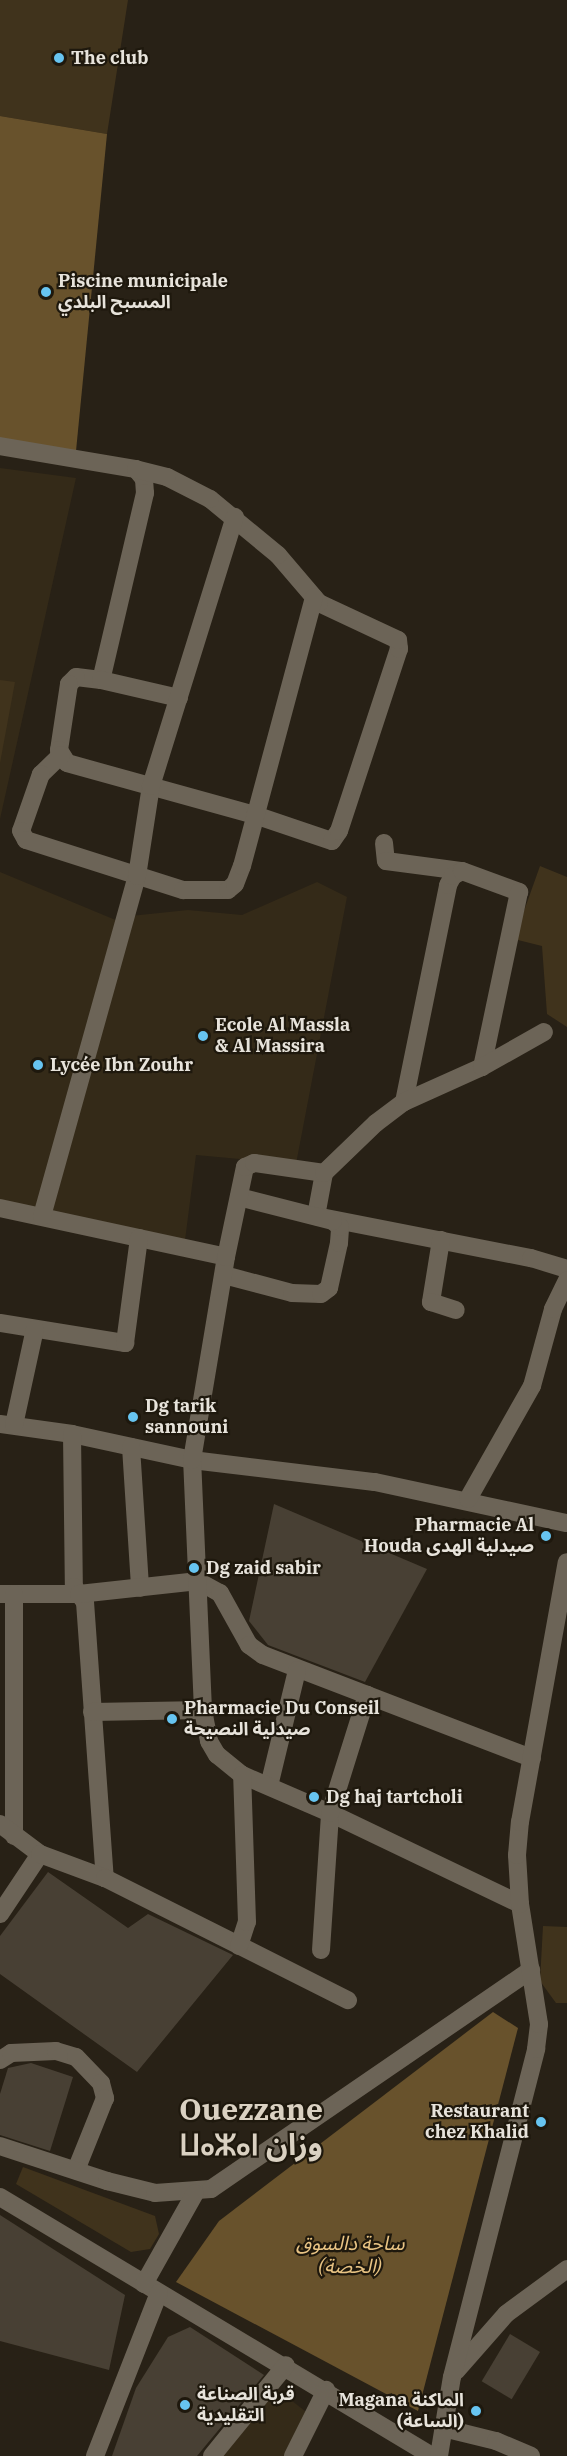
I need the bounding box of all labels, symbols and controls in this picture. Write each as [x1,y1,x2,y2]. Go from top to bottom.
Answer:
place label: The club [71,47,148,69]
marker: The club [52,51,66,65]
place label: Piscine municipale المسبح البلدي [58,271,228,314]
marker: Piscine municipale المسبح البلدي [39,285,53,299]
place label: Ecole Al Massla & Al Massira [215,1015,350,1058]
marker: Ecole Al Massla & Al Massira [196,1029,210,1043]
place label: Lycée Ibn Zouhr [50,1054,193,1076]
marker: Lycée Ibn Zouhr [31,1058,45,1072]
place label: Dg tarik sannouni [145,1396,228,1438]
marker: Dg tarik sannouni [126,1410,140,1424]
place label: Pharmacie Al Houda صيدلية الهدى [364,1515,534,1558]
marker: Pharmacie Al Houda صيدلية الهدى [539,1529,553,1543]
place label: Dg zaid sabir [206,1557,321,1579]
marker: Dg zaid sabir [187,1561,201,1575]
place label: Pharmacie Du Conseil صيدلية النصيحة [184,1698,380,1740]
marker: Pharmacie Du Conseil صيدلية النصيحة [165,1712,179,1726]
place label: Dg haj tartcholi [326,1786,463,1808]
marker: Dg haj tartcholi [307,1790,321,1804]
district label: Ouezzane ⵡⴰⵣⴰⵏ وزان [179,2091,323,2162]
place label: Restaurant chez Khalid [425,2101,529,2144]
marker: Restaurant chez Khalid [534,2115,548,2129]
water label: ساحة دالسوق (الخصة) [296,2231,404,2278]
place label: قربة الصناعة التقليدية [197,2384,295,2426]
place label: Magana الماكنة (الساعة) [338,2390,464,2432]
marker: قربة الصناعة التقليدية [178,2398,192,2412]
marker: Magana الماكنة (الساعة) [469,2404,483,2418]

